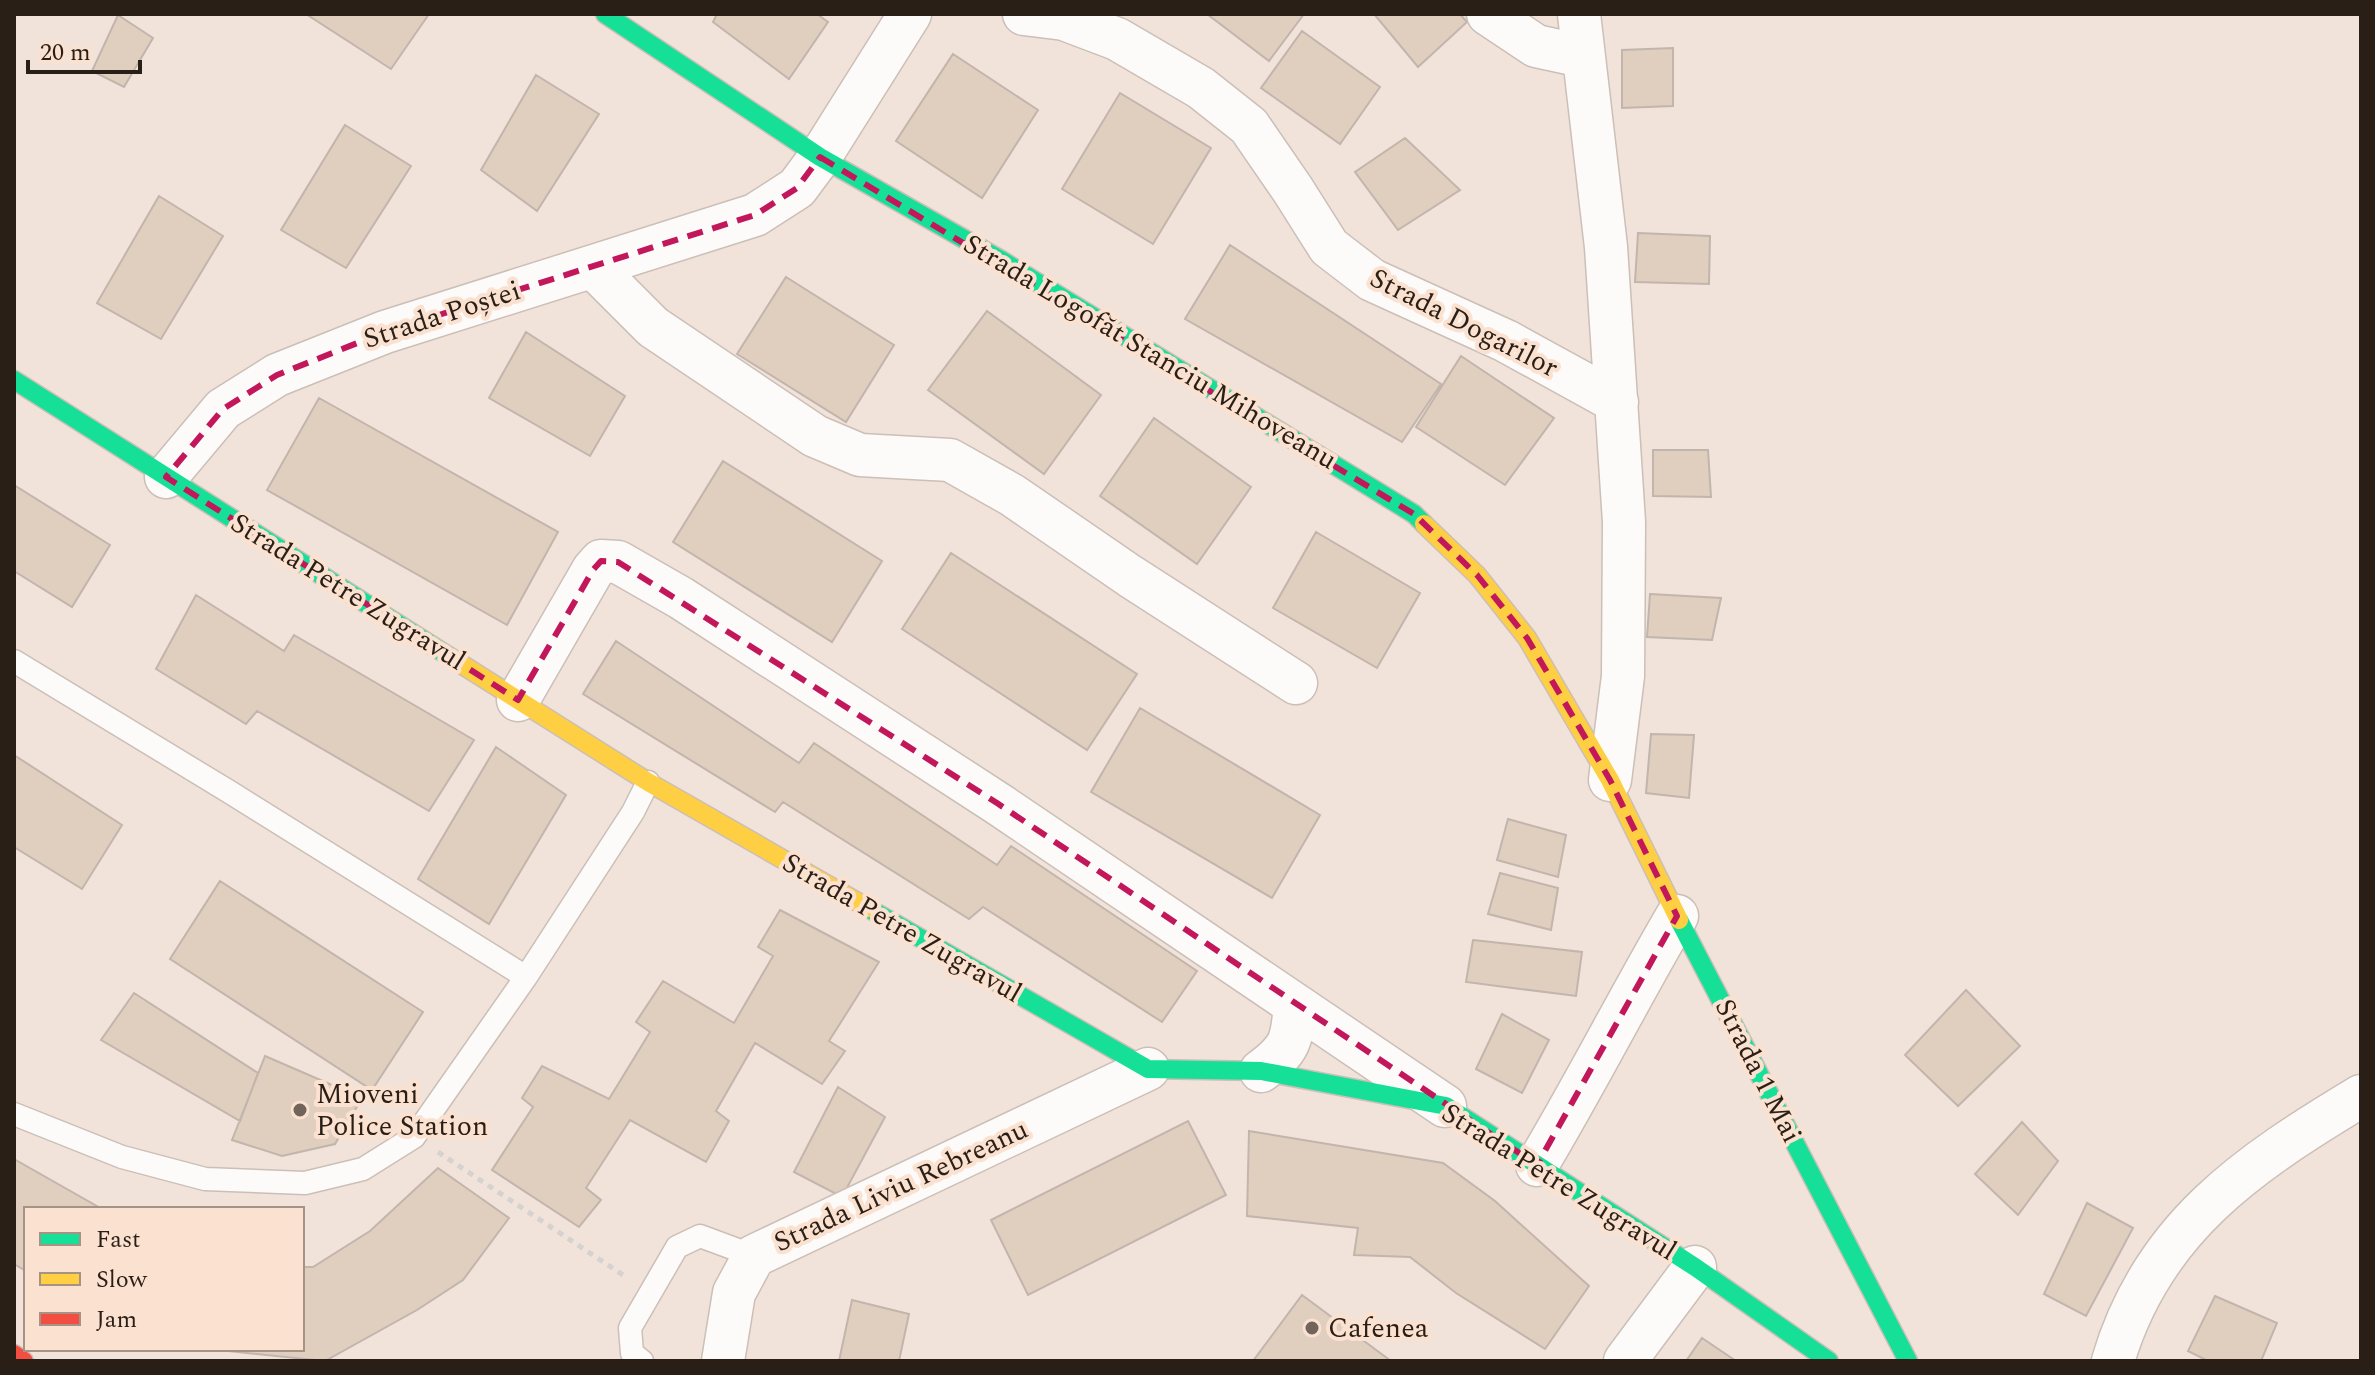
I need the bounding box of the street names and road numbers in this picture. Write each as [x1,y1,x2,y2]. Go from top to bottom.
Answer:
street label: Strada Logofăt Stanciu Mihoveanu [955,223,1345,481]
street label: Strada Dogarilor [1362,257,1566,389]
street label: Strada Poștei [358,269,526,361]
street label: Strada Petre Zugravul [222,502,474,682]
street label: Strada Petre Zugravul [774,842,1030,1014]
street label: Strada 1 Mai [1703,991,1813,1151]
street label: Strada Petre Zugravul [1433,1092,1685,1272]
street label: Strada Liviu Rebreanu [767,1108,1035,1264]

